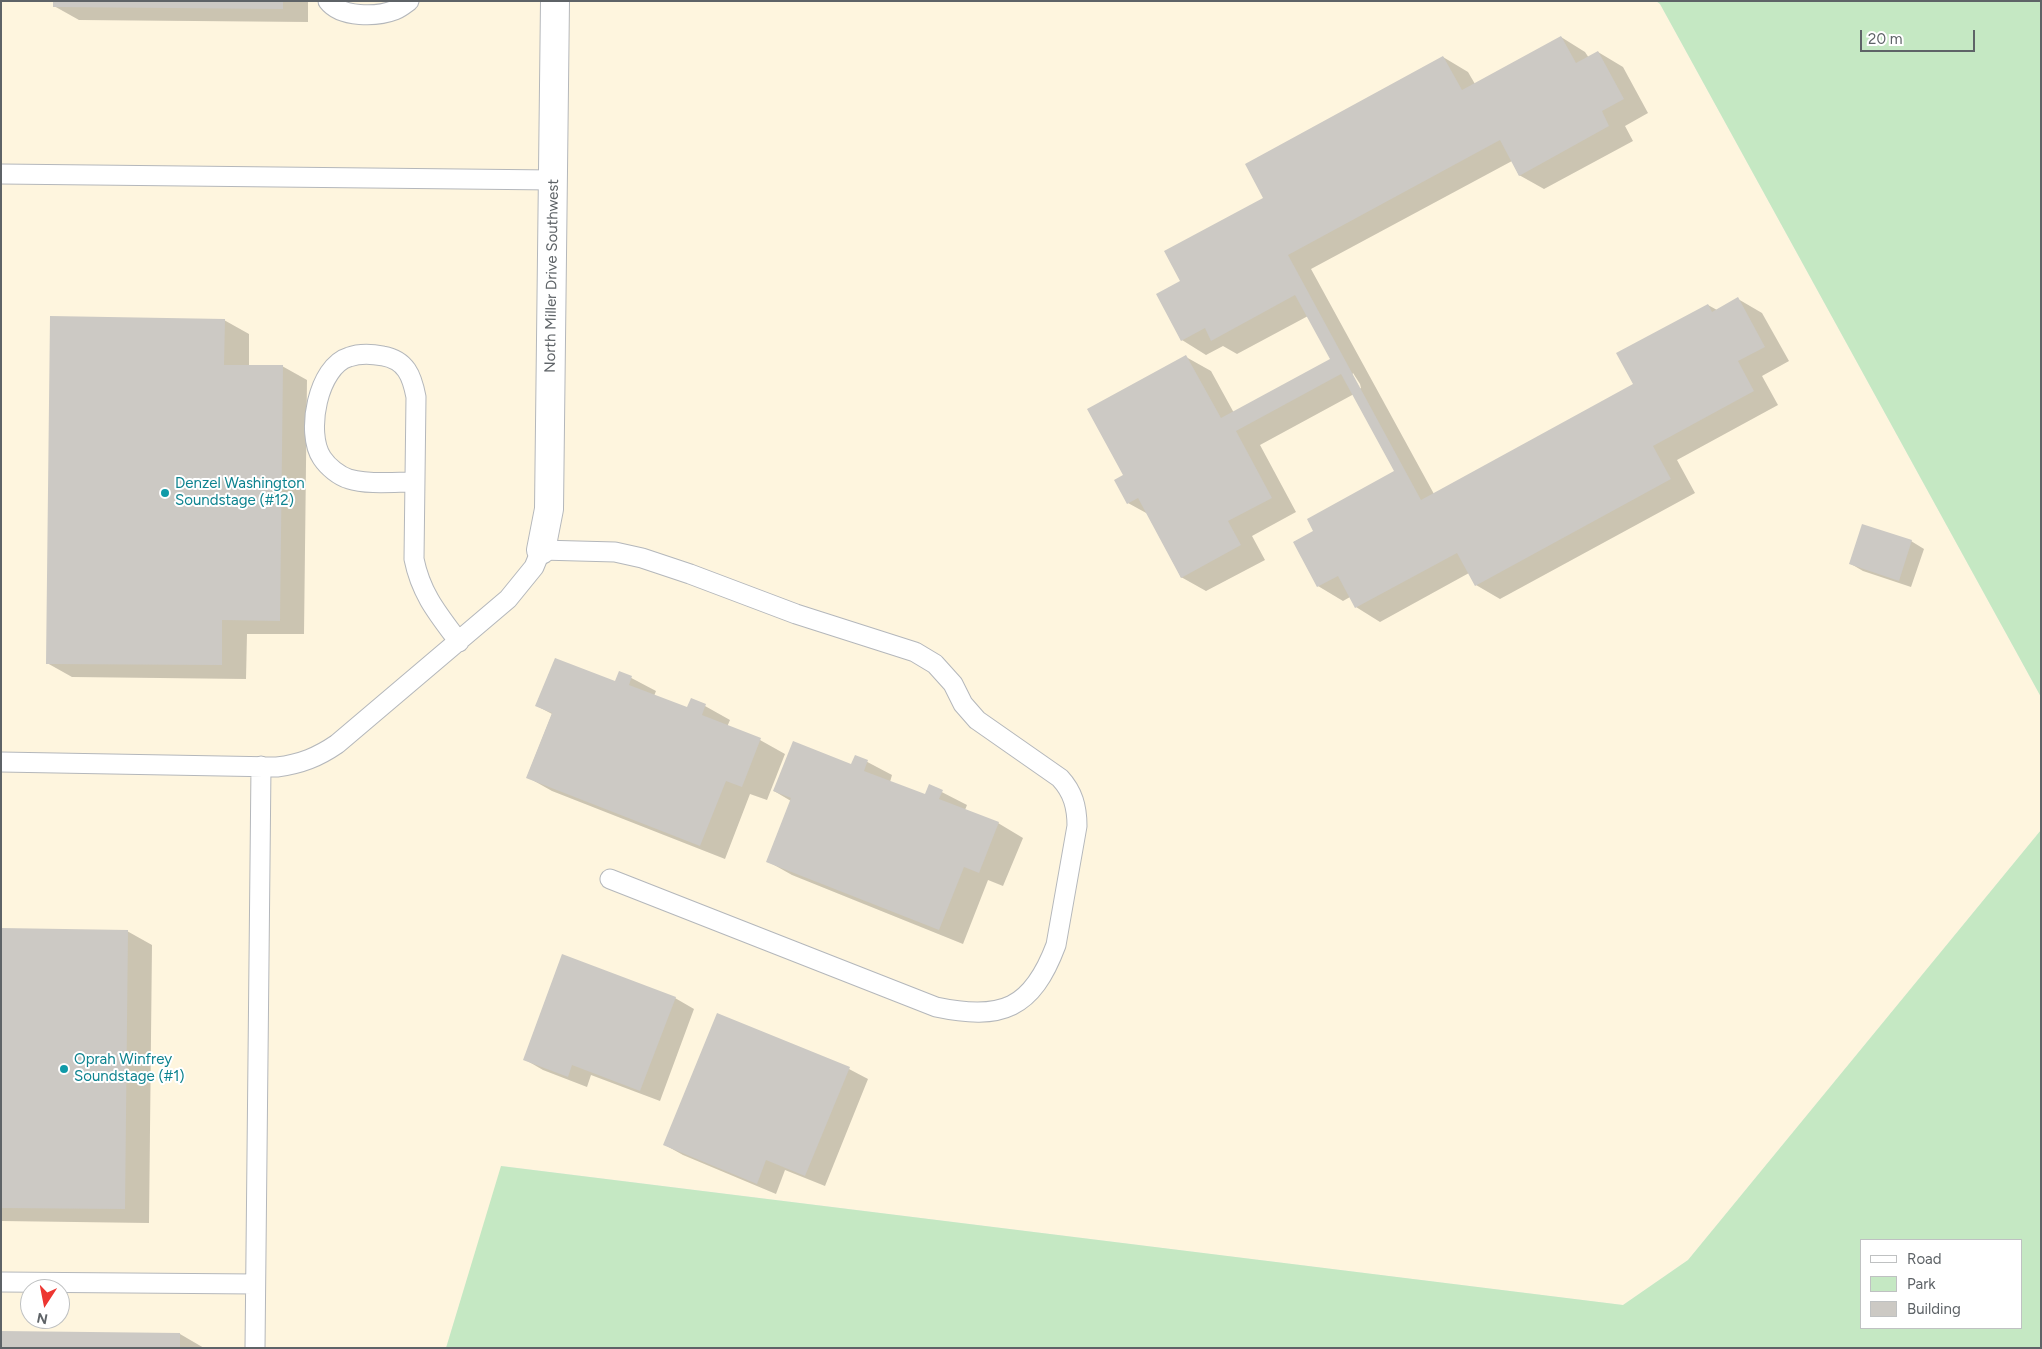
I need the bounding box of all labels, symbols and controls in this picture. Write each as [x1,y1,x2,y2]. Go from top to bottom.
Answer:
scale bar [1862,20,1977,52]
text: 20 m [1868,30,1902,48]
street label: North Miller Drive Southwest [541,179,563,373]
place label: Denzel Washington Soundstage (#12) [175,475,305,510]
marker: Denzel Washington Soundstage (#12) [159,487,171,499]
place label: Oprah Winfrey Soundstage (#1) [74,1051,185,1086]
marker: Oprah Winfrey Soundstage (#1) [58,1063,70,1075]
legend [1860,1239,2022,1329]
text: Road [1907,1250,1942,1268]
text: Park [1907,1275,1936,1293]
north arrow [20,1279,70,1329]
text: Building [1907,1300,1961,1318]
text: N [35,1309,49,1328]

